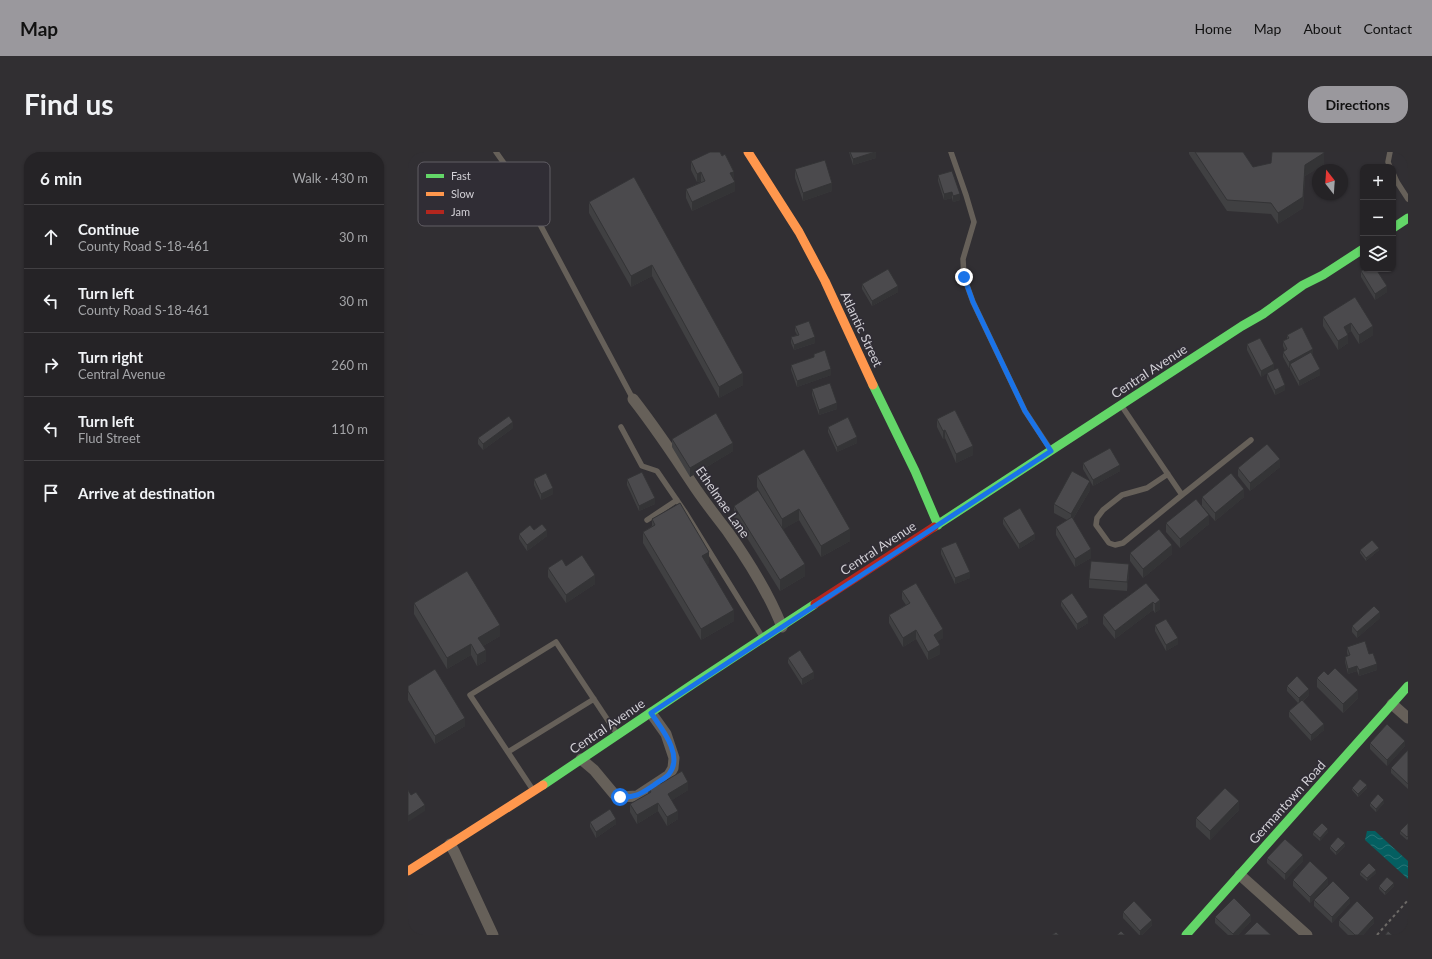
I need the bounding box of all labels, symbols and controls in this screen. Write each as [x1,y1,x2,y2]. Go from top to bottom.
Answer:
text: Map [20,17,58,40]
text: Home [1194,20,1232,37]
text: Map [1254,20,1281,37]
text: About [1303,20,1341,37]
text: Contact [1363,20,1412,37]
button: Directions [1308,86,1408,123]
text: Find us [24,87,114,121]
legend [418,162,550,226]
north arrow [1312,164,1348,200]
map controls [1360,164,1396,272]
button: + [1360,164,1396,200]
text: 6 min [40,168,82,189]
text: Fast [451,169,471,182]
text: Walk · 430 m [292,170,368,186]
text: Slow [451,187,475,200]
button: − [1360,200,1396,236]
text: Jam [451,205,470,218]
text: Continue [78,220,139,238]
icon: ahead [40,226,62,248]
text: 30 m [339,229,368,245]
button: layers [1360,236,1396,272]
text: County Road S-18-461 [78,238,209,254]
route end [955,268,973,286]
text: Turn left [78,284,134,302]
street label: Atlantic Street [838,289,887,370]
icon: left [40,290,62,312]
text: 30 m [339,293,368,309]
text: County Road S-18-461 [78,302,209,318]
street label: Central Avenue [1108,340,1190,401]
text: Turn right [78,348,143,366]
icon: right [40,354,62,376]
text: 260 m [331,357,368,373]
text: Central Avenue [78,366,165,382]
text: Turn left [78,412,134,430]
icon: left [40,418,62,440]
text: 110 m [331,421,368,437]
text: Flud Street [78,430,140,446]
street label: Ethelmae Lane [692,463,754,541]
icon: arrive [40,482,62,504]
text: Arrive at destination [78,484,215,502]
street label: Central Avenue [837,517,919,578]
street label: Central Avenue [566,695,648,757]
street label: Germantown Road [1245,757,1329,847]
route start [611,788,629,806]

